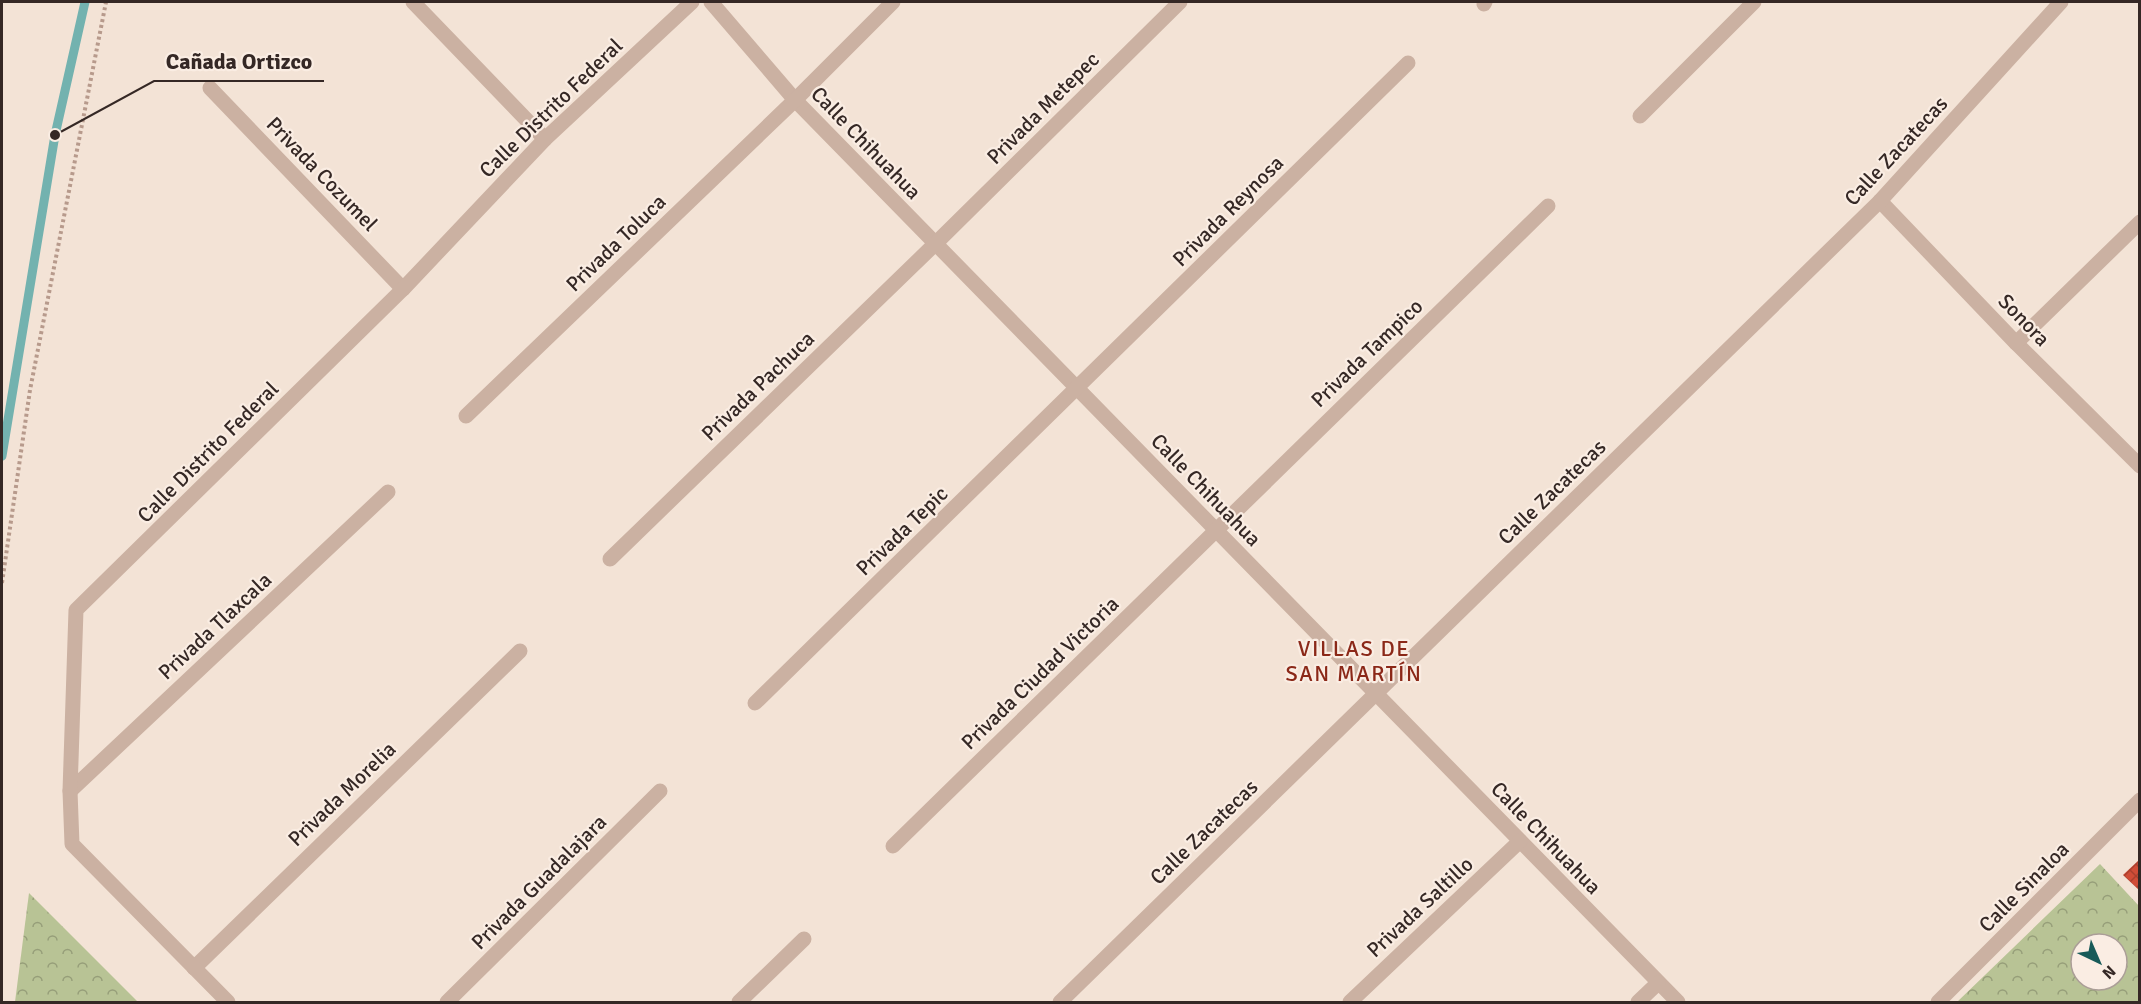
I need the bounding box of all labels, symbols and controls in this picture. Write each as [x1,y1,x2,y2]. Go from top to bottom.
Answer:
street label: Calle Distrito Federal [474,33,628,183]
callout: Cañada Ortizco [154,41,324,81]
street label: Privada Metepec [981,46,1105,170]
text: Cañada Ortizco [166,48,312,75]
street label: Calle Chihuahua [806,81,926,205]
street label: Calle Zacatecas [1839,91,1953,211]
street label: Privada Cozumel [261,111,383,237]
street label: Privada Reynosa [1167,150,1289,272]
street label: Privada Toluca [561,189,671,297]
street label: Sonora [1993,288,2055,352]
street label: Privada Tampico [1306,293,1428,413]
street label: Privada Pachuca [696,326,820,446]
street label: Calle Distrito Federal [132,376,284,528]
street label: Calle Chihuahua [1146,428,1266,552]
street label: Calle Zacatecas [1493,434,1611,550]
street label: Privada Tepic [851,481,953,581]
street label: Privada Tlaxcala [153,567,277,685]
street label: Privada Ciudad Victoria [956,591,1124,755]
district label: VILLAS DE SAN MARTÍN [1286,635,1422,687]
street label: Privada Morelia [283,736,401,852]
street label: Calle Zacatecas [1145,774,1263,890]
street label: Calle Chihuahua [1486,776,1606,900]
street label: Privada Guadalajara [466,809,612,955]
street label: Calle Sinaloa [1973,836,2075,938]
street label: Privada Saltillo [1361,851,1479,963]
north arrow [2069,932,2129,992]
text: N [2098,961,2120,983]

